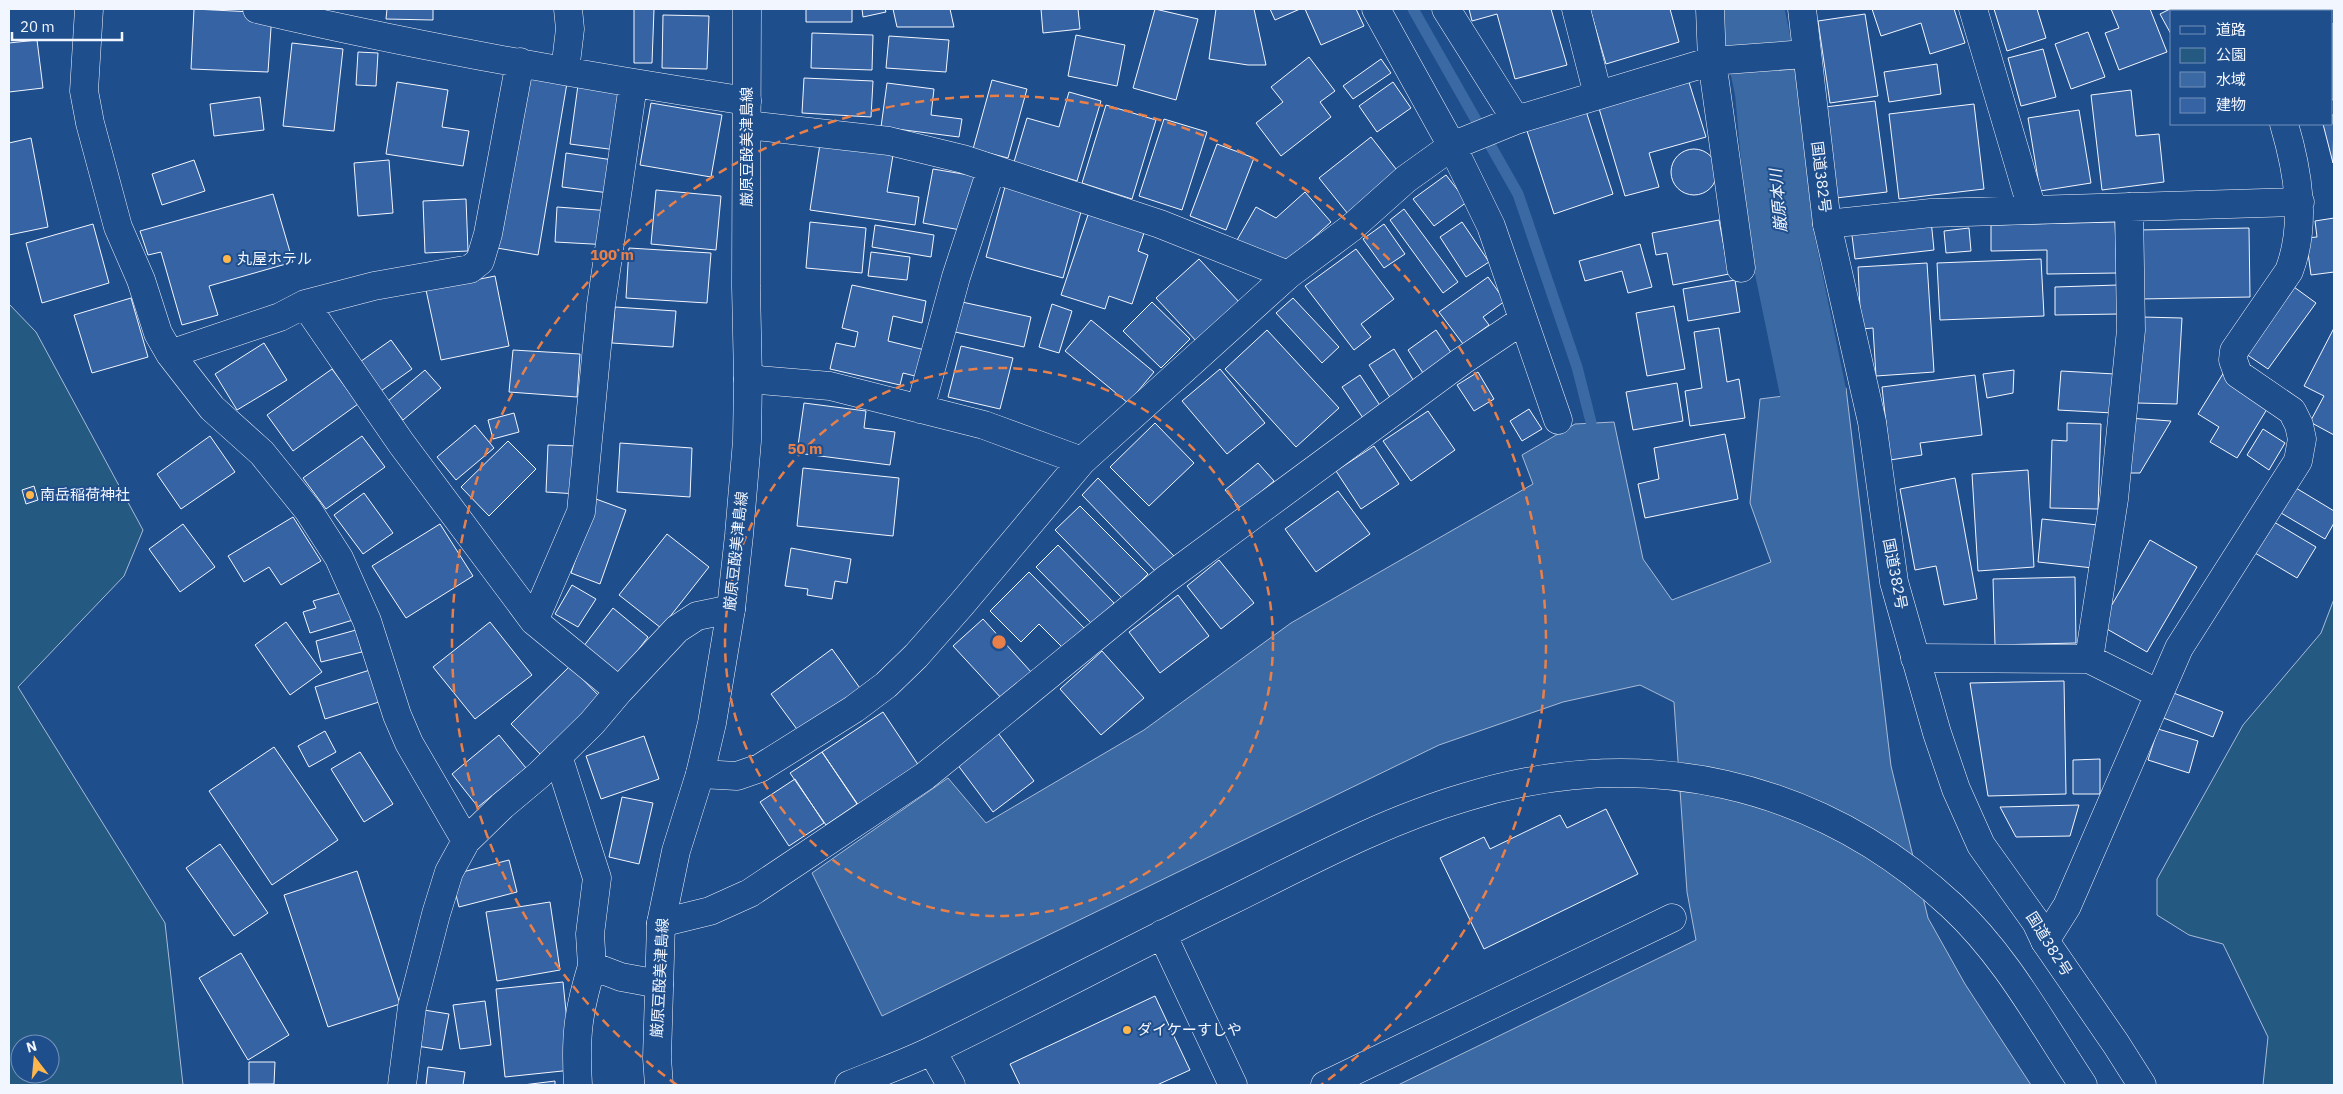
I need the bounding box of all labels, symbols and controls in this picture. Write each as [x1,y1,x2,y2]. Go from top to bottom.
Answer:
scale bar [12,10,122,42]
legend [2170,10,2333,125]
text: 20 m [20,17,55,36]
text: 道路 [2216,20,2246,39]
text: 公園 [2216,45,2246,64]
text: 水域 [2216,70,2246,89]
street label: 厳原豆酘美津島線 [737,87,756,207]
text: 建物 [2216,95,2246,114]
street label: 国道382号 [1808,140,1835,214]
water label: 厳原本川 [1765,166,1791,234]
text: 100 m [590,245,634,264]
place label: 丸屋ホテル [237,249,312,268]
marker: 丸屋ホテル [221,253,233,265]
text: 50 m [788,439,822,458]
place label: 南岳稲荷神社 [40,485,130,504]
marker: 南岳稲荷神社 [24,489,36,501]
street label: 厳原豆酘美津島線 [720,490,751,612]
street label: 国道382号 [1879,537,1912,611]
centre of rings [990,633,1008,651]
street label: 国道382号 [2022,908,2077,979]
street label: 厳原豆酘美津島線 [647,918,672,1038]
place label: ダイケーすしや [1137,1020,1242,1039]
marker: ダイケーすしや [1121,1024,1133,1036]
north arrow [10,1034,60,1084]
text: N [24,1036,39,1057]

